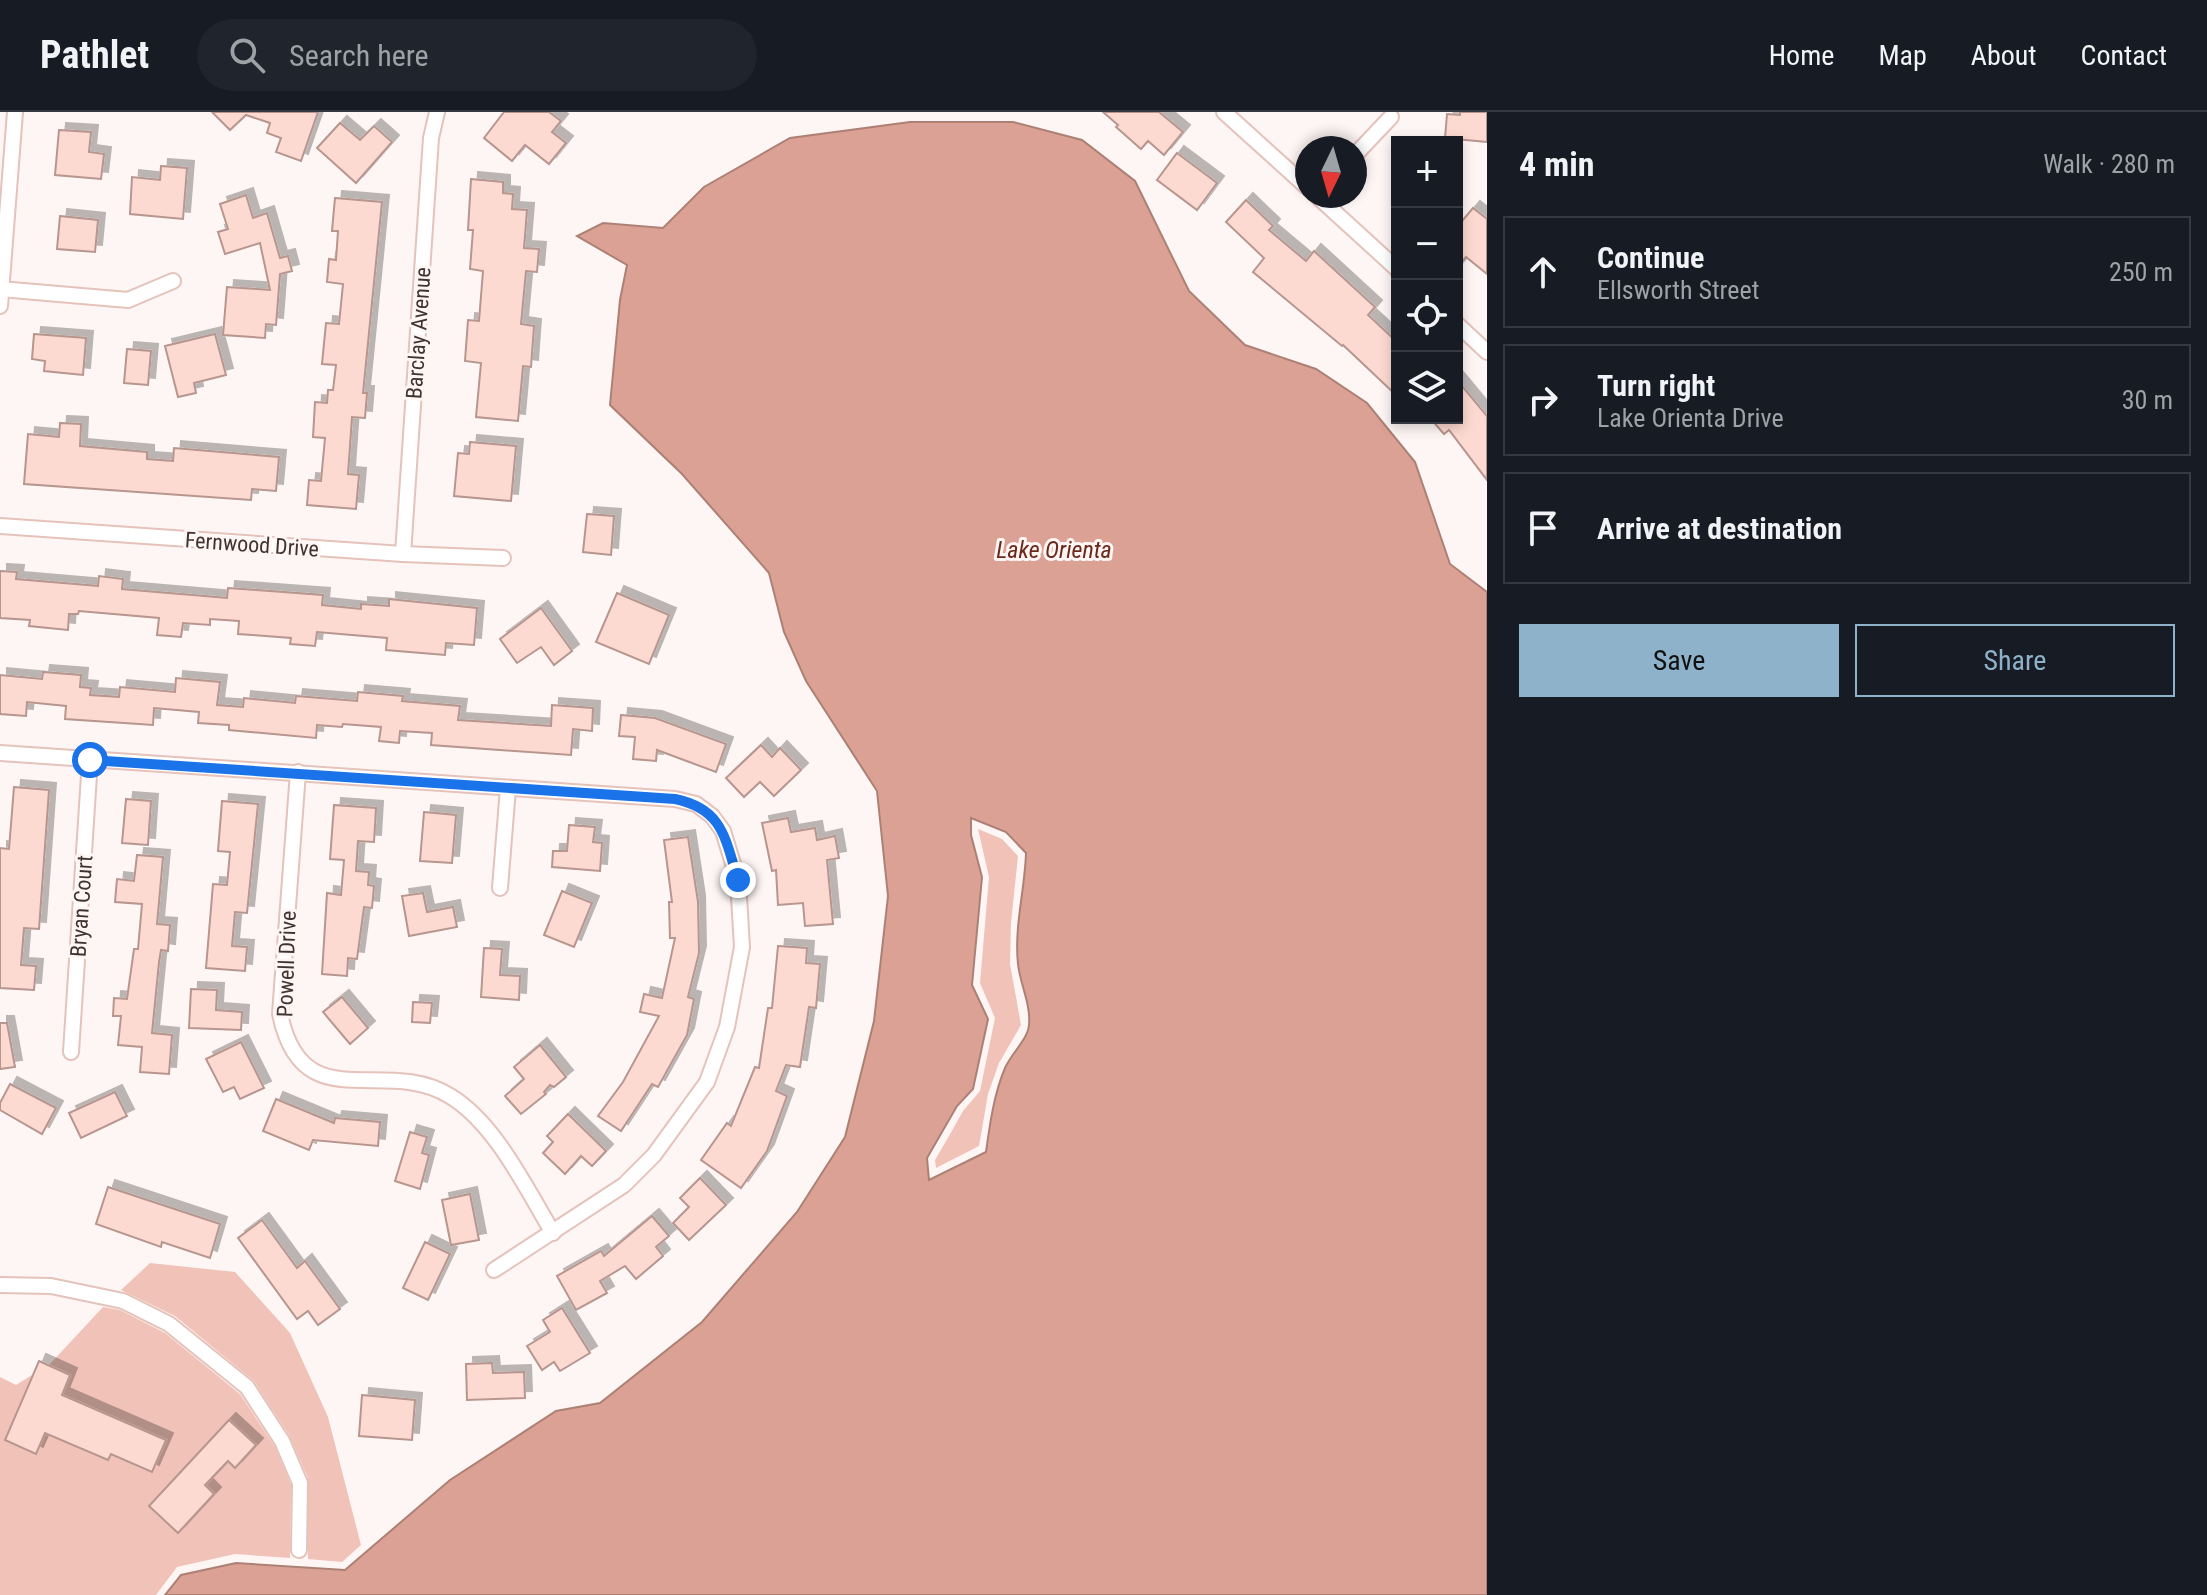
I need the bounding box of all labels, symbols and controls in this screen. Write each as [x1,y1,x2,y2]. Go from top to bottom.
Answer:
search box [197,19,757,91]
text: Pathlet [40,33,149,77]
icon: search [225,33,269,77]
text: Search here [289,38,429,73]
text: Home [1769,39,1834,72]
text: Map [1878,39,1927,72]
text: About [1971,39,2037,72]
text: Contact [2081,39,2167,72]
north arrow [1295,136,1367,208]
map controls [1391,136,1463,424]
button: + [1391,136,1463,208]
text: 4 min [1519,144,1595,184]
text: Walk · 280 m [2043,149,2175,179]
button: − [1391,208,1463,280]
text: Continue [1597,240,1704,275]
icon: ahead [1521,250,1565,294]
text: 250 m [2109,257,2173,287]
street label: Barclay Avenue [401,266,436,400]
text: Ellsworth Street [1597,275,1759,305]
button: locate [1391,280,1463,352]
button: layers [1391,352,1463,424]
text: Turn right [1597,368,1715,403]
icon: right [1521,378,1565,422]
text: 30 m [2122,385,2173,415]
text: Lake Orienta Drive [1597,403,1784,433]
icon: arrive [1521,506,1565,550]
text: Arrive at destination [1597,511,1842,546]
street label: Fernwood Drive [184,527,320,562]
water label: Lake Orienta [996,536,1112,564]
button: Save [1519,624,1839,697]
button: Share [1855,624,2175,697]
route start [72,742,108,778]
street label: Bryan Court [65,854,98,958]
route end [720,862,756,898]
street label: Powell Drive [272,910,301,1018]

